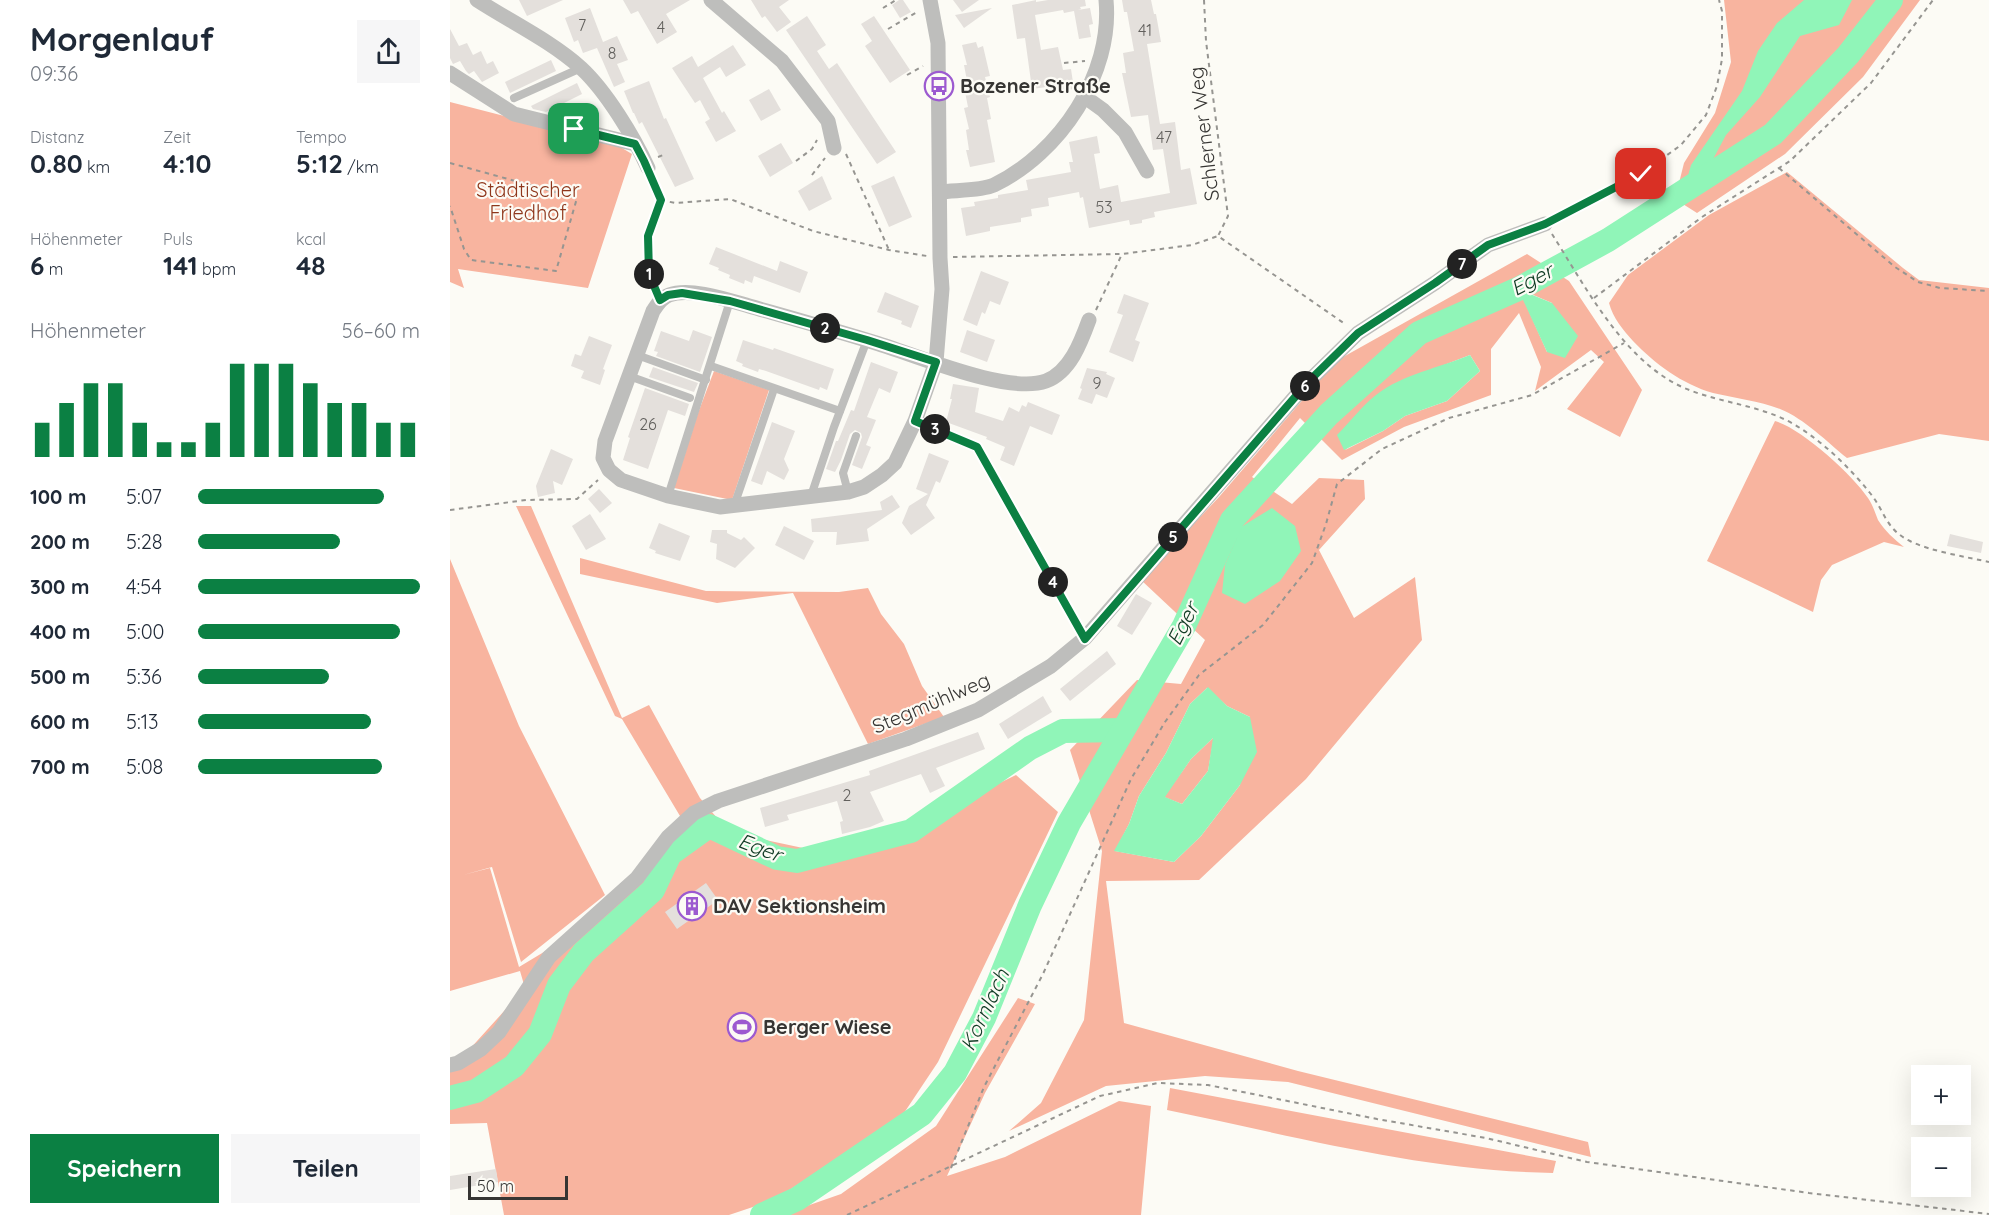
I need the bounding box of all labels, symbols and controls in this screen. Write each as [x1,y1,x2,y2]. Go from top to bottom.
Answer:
house number: 7 [578,15,586,35]
house number: 4 [657,17,665,37]
text: Morgenlauf [30,18,214,59]
button: share [357,20,420,83]
house number: 41 [1138,20,1152,40]
house number: 8 [608,43,616,63]
text: 09:36 [30,61,78,86]
street label: Schlerner Weg [1183,65,1224,203]
bus stop icon: Bozener Straße [923,70,955,102]
place label: Bozener Straße [960,73,1111,98]
pin [548,103,599,154]
icon: arrive [557,112,590,145]
text: Distanz [30,127,84,147]
text: Zeit [163,127,191,147]
text: Tempo [296,127,347,147]
house number: 47 [1156,127,1172,147]
text: 0.80 [30,147,83,180]
text: 4:10 [163,147,211,180]
text: 5:12 [296,147,343,180]
pin [1615,148,1666,199]
text: km [83,157,110,177]
text: /km [343,157,379,177]
icon: check [1624,157,1657,190]
park label: Städtischer Friedhof [476,177,580,225]
house number: 53 [1095,197,1113,217]
text: Höhenmeter [30,229,123,249]
text: Puls [163,229,193,249]
text: kcal [296,229,326,249]
text: 6 [30,249,44,282]
text: 141 [163,249,198,282]
text: 48 [296,249,326,282]
pin: 7 [1447,249,1477,279]
text: 7 [1458,254,1466,274]
water label: Eger [1506,256,1560,301]
text: m [44,259,63,279]
text: bpm [198,259,236,279]
pin: 1 [634,259,664,289]
text: 1 [646,264,652,284]
pin: 2 [810,313,840,343]
text: Höhenmeter [30,318,146,343]
text: 56–60 m [342,318,420,343]
text: 2 [820,318,830,338]
pin: 6 [1290,371,1320,401]
house number: 9 [1093,373,1102,393]
text: 6 [1301,376,1309,396]
house number: 26 [639,414,657,434]
pin: 3 [920,414,950,444]
text: 3 [931,419,939,439]
text: 100 m [30,484,86,509]
text: 5:07 [126,484,162,509]
pin: 5 [1158,522,1188,552]
text: 5 [1168,527,1178,547]
text: 200 m [30,529,90,554]
text: 5:28 [126,529,163,554]
pin: 4 [1038,567,1068,597]
text: 4 [1048,572,1058,592]
text: 300 m [30,574,89,599]
text: 4:54 [126,574,162,599]
water label: Eger [1160,595,1205,649]
text: 400 m [30,619,90,644]
text: 5:00 [126,619,164,644]
text: 500 m [30,664,90,689]
text: 5:36 [126,664,162,689]
street label: Stegmühlweg [868,666,994,739]
text: 600 m [30,709,90,734]
text: 5:13 [126,709,159,734]
text: 700 m [30,754,90,779]
text: 5:08 [126,754,163,779]
house number: 2 [843,785,852,805]
water label: Eger [735,827,788,868]
building icon: DAV Sektionsheim [676,890,708,922]
place label: DAV Sektionsheim [713,893,886,918]
water label: Kornlach [954,964,1015,1055]
sports icon: Berger Wiese [726,1011,758,1043]
place label: Berger Wiese [763,1014,892,1039]
map controls [1911,1065,1971,1197]
button: + [1911,1065,1971,1125]
button: Speichern [30,1134,219,1203]
button: Teilen [231,1134,420,1203]
button: − [1911,1137,1971,1197]
scale bar [468,1173,568,1200]
text: 50 m [477,1176,514,1196]

